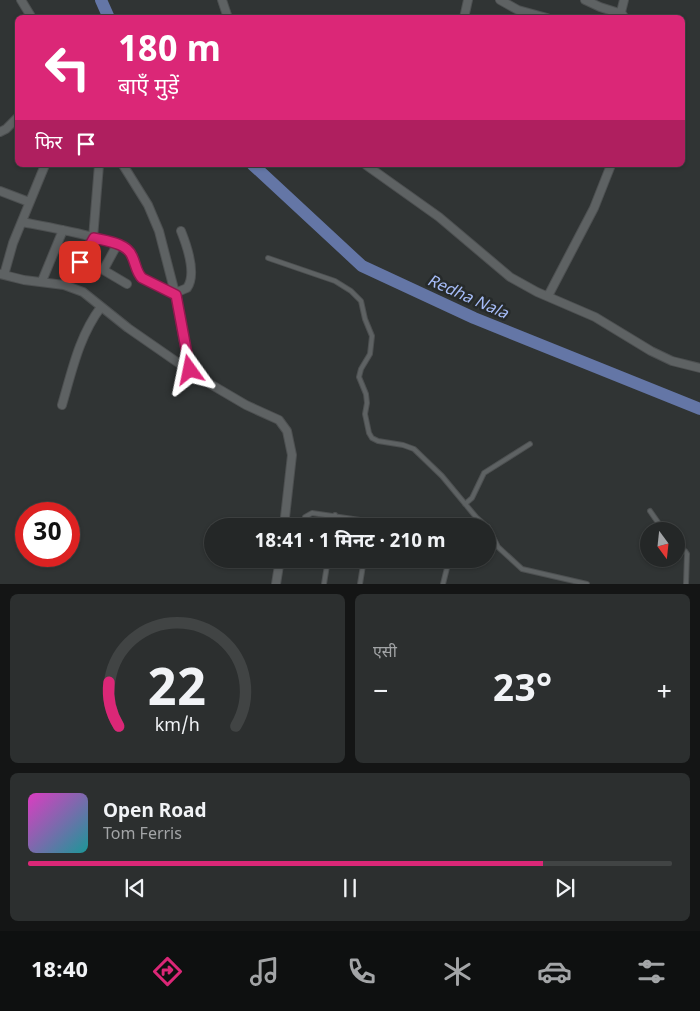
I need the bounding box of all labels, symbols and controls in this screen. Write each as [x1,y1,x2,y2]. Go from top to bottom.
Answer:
text: 180 m [118,30,221,75]
icon: left [35,35,100,100]
text: बाएँ मुड़ें [118,74,179,103]
icon: arrive [72,130,100,158]
text: फिर [35,132,62,157]
pin [59,241,101,283]
icon: arrive [66,248,94,276]
water label: Redha Nala [423,271,512,326]
position arrow [163,343,215,395]
speed limit sign: 30 [15,502,80,567]
north arrow [640,522,685,568]
map controls [640,522,685,567]
text: 18:41 · 1 मिनट · 210 m [254,530,446,555]
text: एसी [373,643,397,664]
text: 22 [148,658,207,726]
text: 23° [493,667,552,717]
text: − [373,675,388,711]
text: + [657,675,672,711]
text: km/h [155,715,200,738]
text: Open Road [103,800,206,825]
text: Tom Ferris [103,825,182,846]
icon: previous [121,874,149,902]
icon: pause [336,874,364,902]
icon: next [551,874,579,902]
icon: directions [150,954,185,989]
icon: music [247,954,282,989]
icon: phone [344,954,379,989]
icon: climate [440,954,475,989]
icon: car [537,954,572,989]
icon: filters [634,954,669,989]
text: 18:40 [31,957,88,986]

